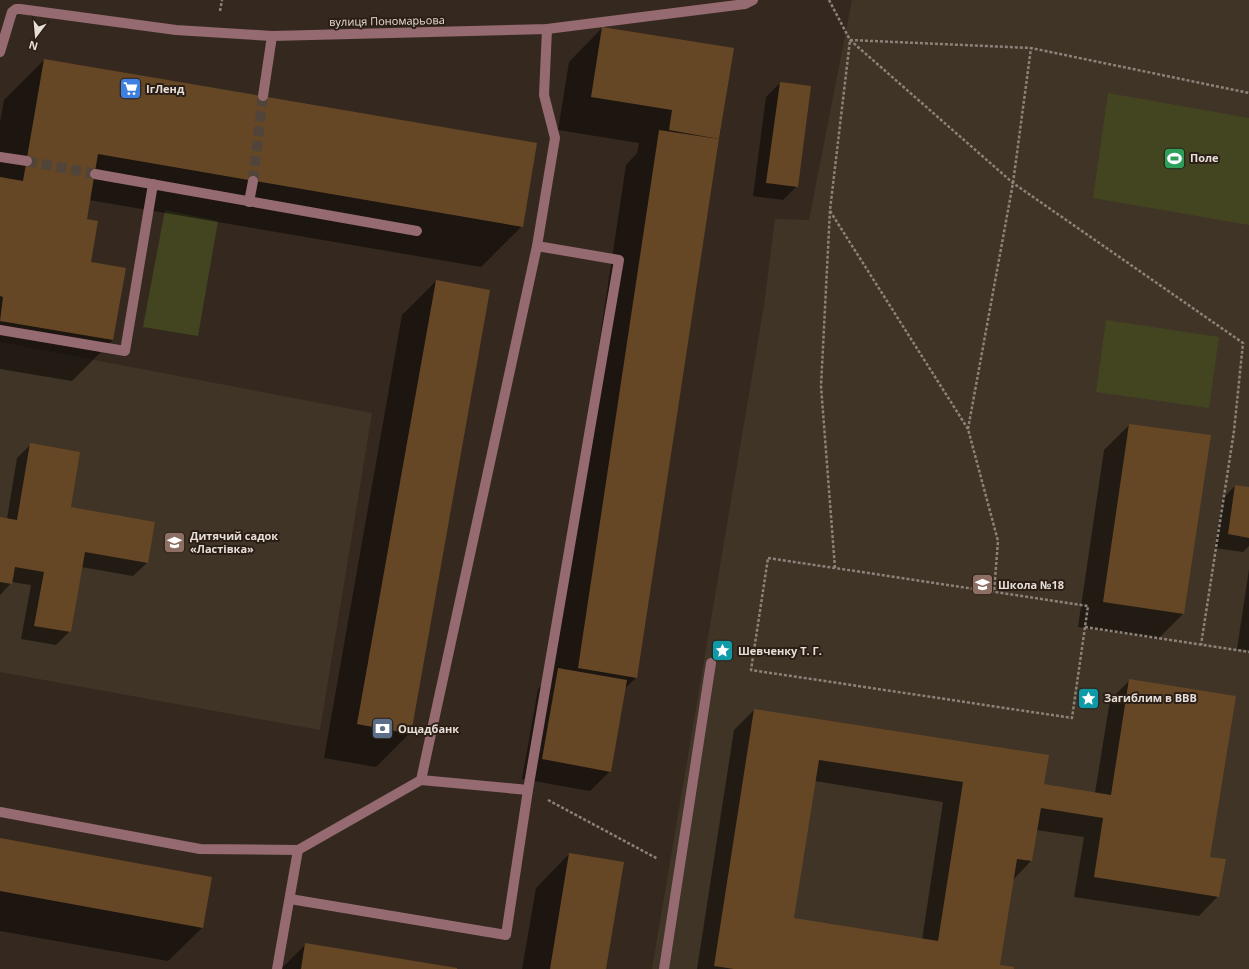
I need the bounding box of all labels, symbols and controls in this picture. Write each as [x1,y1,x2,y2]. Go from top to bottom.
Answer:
street label: вулиця Пономарьова [329,12,445,29]
north arrow [16,16,56,56]
text: N [27,38,39,55]
supermarket icon: ІгЛенд [117,76,143,102]
place label: ІгЛенд [146,81,185,96]
sports icon: Поле [1161,145,1187,171]
place label: Поле [1190,150,1219,165]
place label: Дитячий садок «Ластівка» [190,528,278,556]
school or university icon: Дитячий садок «Ластівка» [162,529,188,555]
school or university icon: Школа №18 [970,572,996,598]
place label: Школа №18 [998,577,1064,592]
place icon: Шевченку Т. Г. [710,638,736,664]
place label: Шевченку Т. Г. [738,643,822,658]
place icon: Загиблим в ВВВ [1075,685,1101,711]
place label: Загиблим в ВВВ [1104,690,1197,705]
bank icon: Ощадбанк [370,716,396,742]
place label: Ощадбанк [398,721,459,736]

